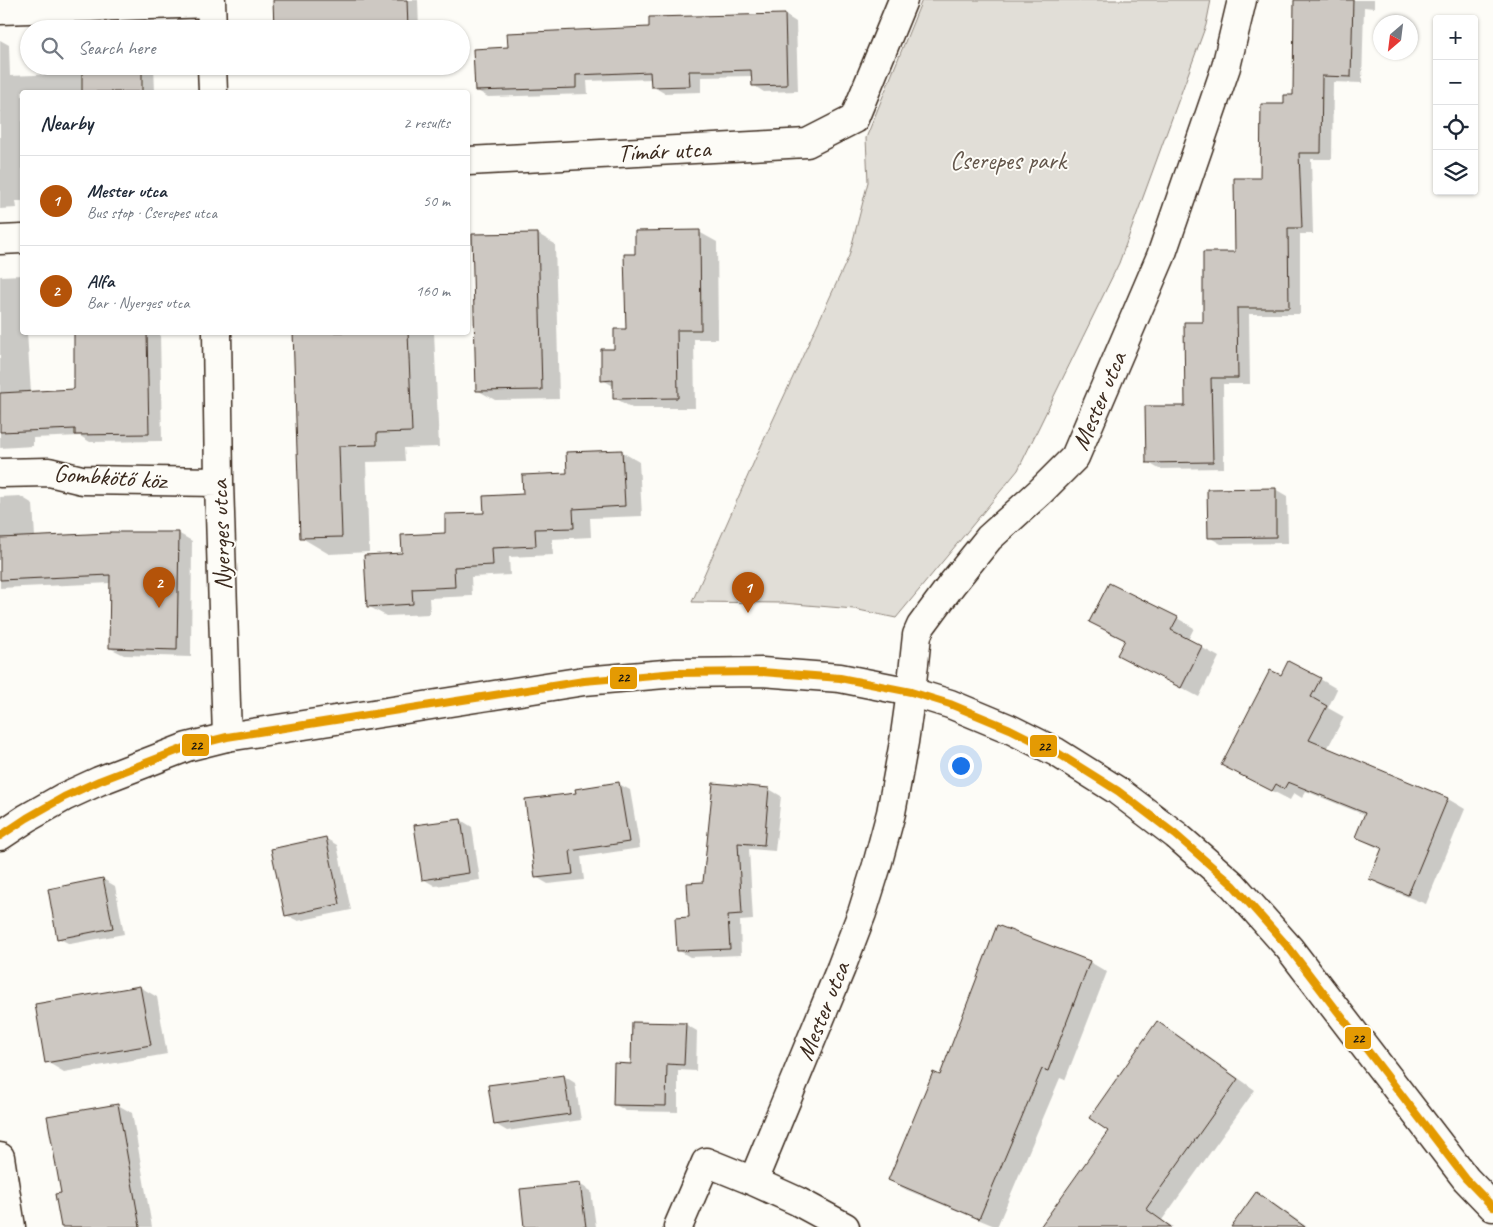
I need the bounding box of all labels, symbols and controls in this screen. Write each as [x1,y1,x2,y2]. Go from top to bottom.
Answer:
north arrow [1373,15,1418,60]
map controls [1433,15,1478,195]
button: + [1433,15,1478,60]
search box [20,20,470,75]
icon: search [38,34,66,62]
text: Search here [78,36,155,60]
button: − [1433,60,1478,105]
button: locate [1433,105,1478,150]
text: Nearby [40,110,93,136]
text: 2 results [403,113,450,133]
street label: Tímár utca [617,132,713,169]
park label: Cserepes park [950,145,1068,177]
button: layers [1433,150,1478,195]
text: Mester utca [87,179,167,203]
text: 1 [52,191,60,211]
text: 50 m [423,191,450,211]
text: Bus stop · Cserepes utca [87,203,217,223]
text: Alfa [87,269,114,293]
text: 2 [52,281,60,301]
text: 160 m [416,281,450,301]
text: Bar · Nyerges utca [87,293,190,313]
street label: Mester utca [1064,345,1135,455]
street label: Gombkötő köz [53,457,170,497]
street label: Nyerges utca [203,477,239,591]
pin: 2 [143,567,175,608]
pin: 1 [732,572,764,613]
line badge: 22 [609,666,638,690]
text: 22 [617,669,631,686]
line badge: 22 [181,733,210,757]
line badge: 22 [1029,734,1058,758]
text: 22 [190,737,204,754]
text: 22 [1038,738,1052,755]
your location [948,753,974,779]
street label: Mester utca [789,955,858,1065]
line badge: 22 [1344,1026,1372,1050]
text: 22 [1352,1030,1366,1047]

